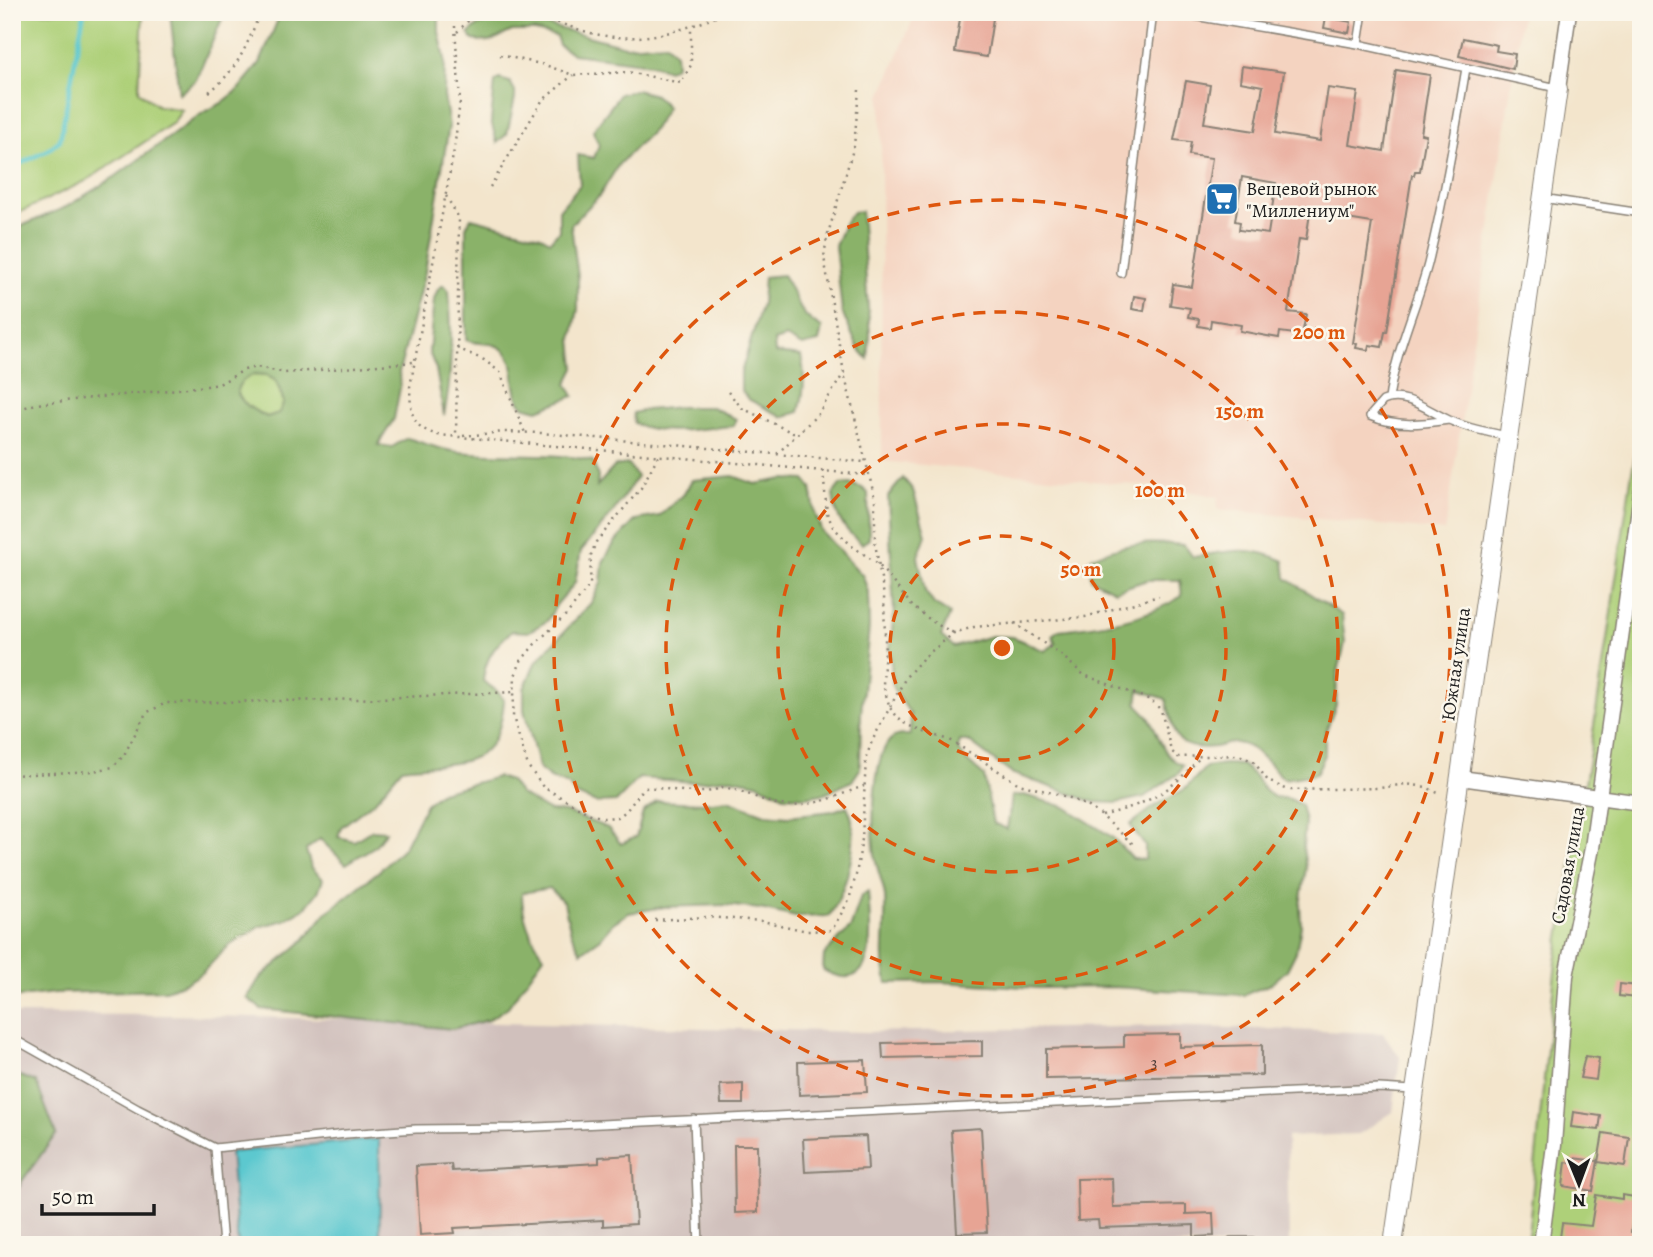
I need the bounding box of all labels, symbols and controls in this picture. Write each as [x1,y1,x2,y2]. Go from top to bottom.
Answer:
place label: Вещевой рынок "Миллениум" [1246,176,1377,224]
supermarket icon: Вещевой рынок "Миллениум" [1203,180,1241,218]
text: 200 m [1293,318,1346,346]
text: 150 m [1216,397,1265,425]
text: 100 m [1135,476,1185,504]
text: 50 m [1061,555,1102,583]
street label: Южная улица [1435,605,1477,723]
centre of rings [990,636,1014,660]
street label: Садовая улица [1545,804,1591,926]
house number: 3 [1151,1052,1157,1074]
north arrow [1544,1148,1614,1218]
scale bar [42,1173,154,1217]
text: 50 m [52,1183,94,1211]
text: N [1572,1187,1586,1213]

